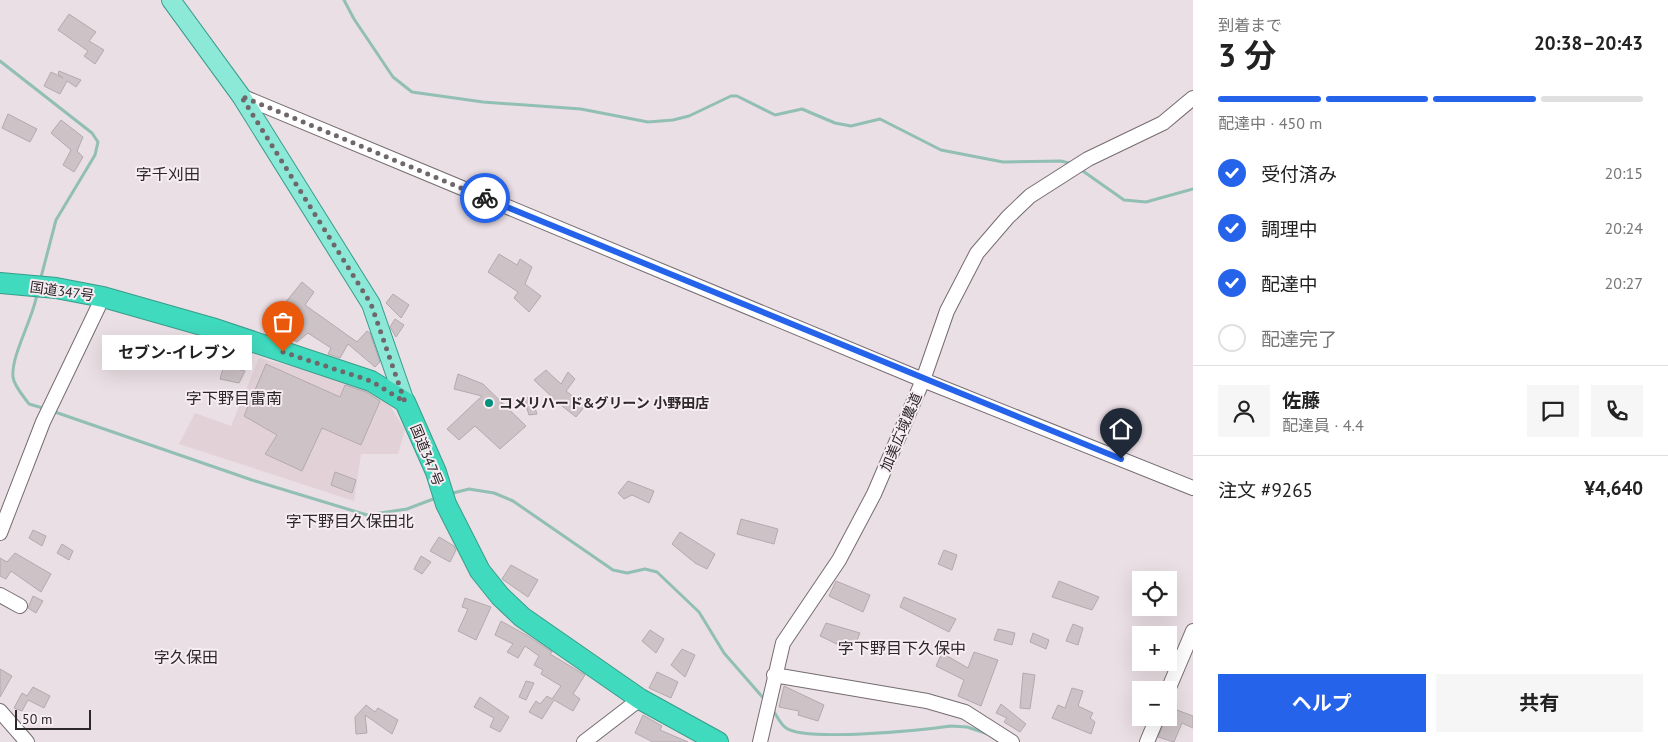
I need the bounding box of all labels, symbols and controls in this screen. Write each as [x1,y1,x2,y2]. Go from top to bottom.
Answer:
text: 到着まで [1218,15,1282,35]
text: 20:38–20:43 [1534,31,1643,55]
text: 3 分 [1218,34,1276,76]
text: 配達中 · 450 m [1218,113,1322,133]
icon: check [1218,159,1246,187]
text: 受付済み [1261,162,1337,186]
text: 20:15 [1605,163,1643,183]
district label: 字千刈田 [136,164,200,184]
courier [460,173,510,223]
icon: bike [471,184,499,212]
icon: check [1218,214,1246,242]
text: 調理中 [1261,217,1318,241]
text: 20:24 [1605,218,1643,238]
icon: check [1218,269,1246,297]
text: 配達中 [1261,272,1318,296]
text: 20:27 [1605,273,1643,293]
street label: 国道347号 [29,278,95,304]
pin [262,301,304,352]
icon: bag [269,308,297,336]
text: 配達完了 [1261,327,1337,351]
callout: セブン-イレブン [103,334,253,370]
text: セブン-イレブン [118,342,236,362]
button: person [1218,385,1270,437]
button: chat [1527,385,1579,437]
button: phone [1591,385,1643,437]
district label: 字下野目雷南 [186,388,282,408]
text: 佐藤 [1282,388,1320,412]
street label: 加美広域農道 [876,390,926,474]
place label: コメリハード&グリーン 小野田店 [499,394,709,412]
marker: コメリハード&グリーン 小野田店 [483,397,495,409]
pin [1100,408,1142,459]
icon: home [1107,415,1135,443]
text: 配達員 · 4.4 [1282,415,1364,435]
street label: 国道347号 [407,422,447,488]
text: ¥4,640 [1584,476,1643,500]
text: 注文 #9265 [1218,478,1313,502]
district label: 字下野目久保田北 [286,511,414,531]
map controls [1132,571,1177,726]
button: locate [1132,571,1177,616]
button: + [1132,626,1177,671]
district label: 字下野目下久保中 [838,638,966,658]
district label: 字久保田 [154,647,218,667]
button: ヘルプ [1218,674,1426,732]
button: 共有 [1436,674,1643,732]
button: − [1132,681,1177,726]
scale bar [15,707,91,730]
text: 50 m [22,710,52,728]

